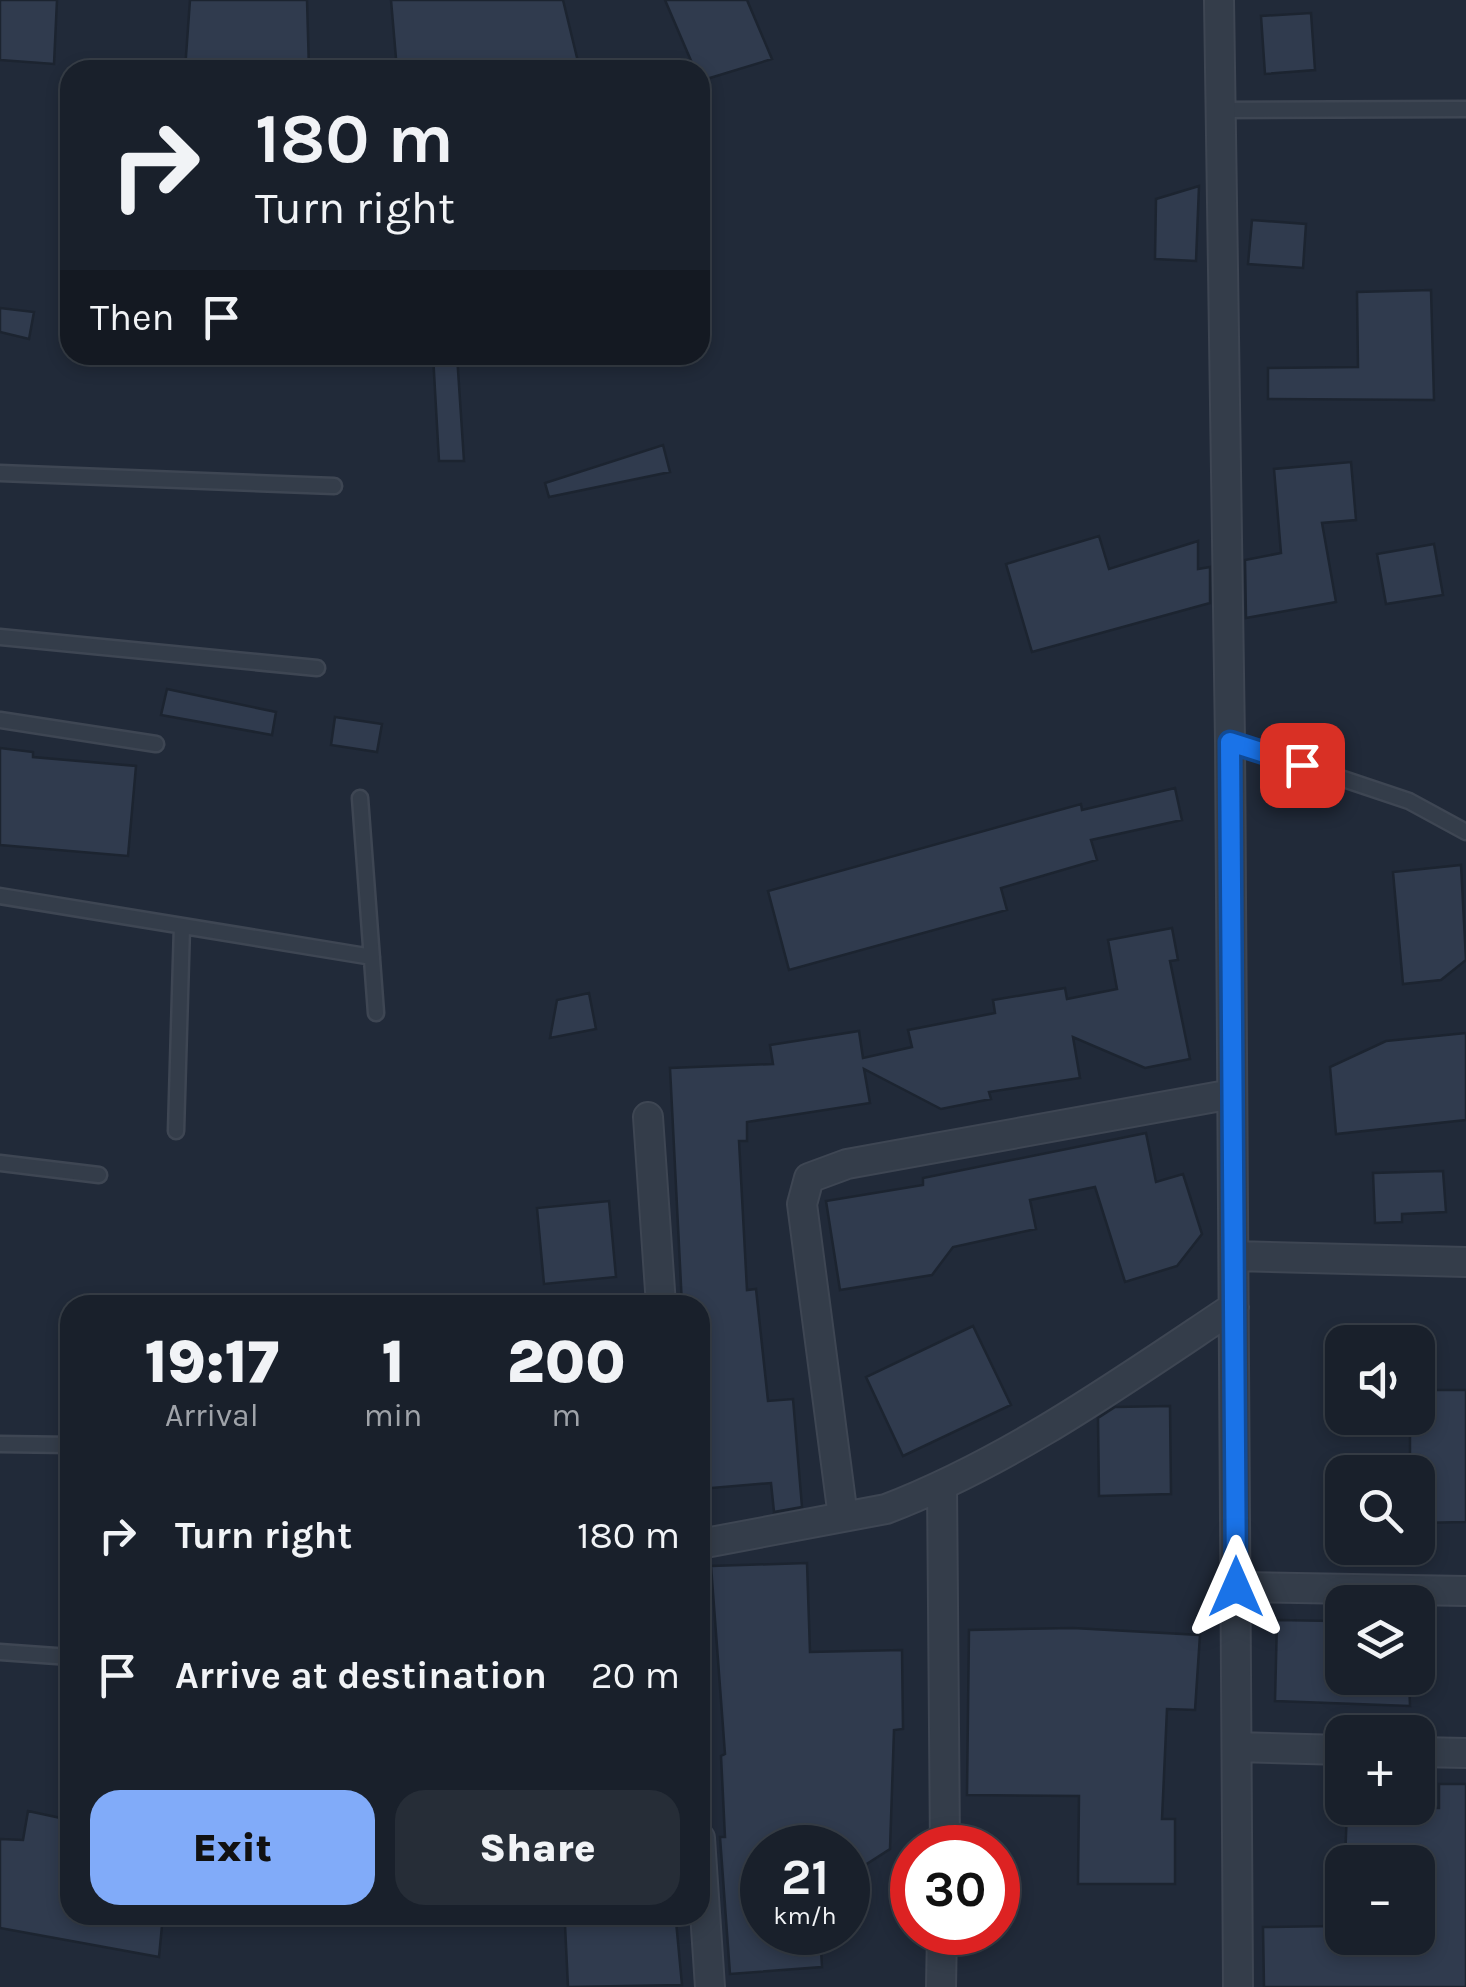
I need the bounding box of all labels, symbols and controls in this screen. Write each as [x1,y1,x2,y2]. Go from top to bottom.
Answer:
text: 180 m [255,98,454,180]
icon: right [90,100,220,230]
text: Turn right [255,182,455,234]
icon: arrive [194,290,249,345]
text: Then [90,295,174,340]
pin [1260,723,1345,808]
icon: arrive [1275,738,1330,793]
map controls [1325,1325,1435,1955]
button: sound [1325,1325,1435,1435]
text: 19:17 [144,1327,279,1397]
text: 1 [382,1327,405,1397]
text: 200 [507,1327,626,1397]
text: Arrival [165,1397,259,1434]
text: min [364,1397,422,1434]
text: m [551,1397,581,1434]
button: search [1325,1455,1435,1565]
icon: right [90,1508,145,1563]
text: Turn right [175,1513,352,1558]
text: 180 m [577,1513,680,1558]
position arrow [1184,1535,1288,1639]
button: layers [1325,1585,1435,1695]
icon: arrive [90,1648,145,1703]
text: Arrive at destination [175,1653,547,1698]
text: 20 m [591,1653,680,1698]
button: + [1325,1715,1435,1825]
button: Exit [90,1790,375,1905]
button: Share [395,1790,680,1905]
speed limit sign: 30 [890,1825,1020,1955]
button: − [1325,1845,1435,1955]
text: 21 [781,1848,829,1907]
text: km/h [773,1901,837,1930]

